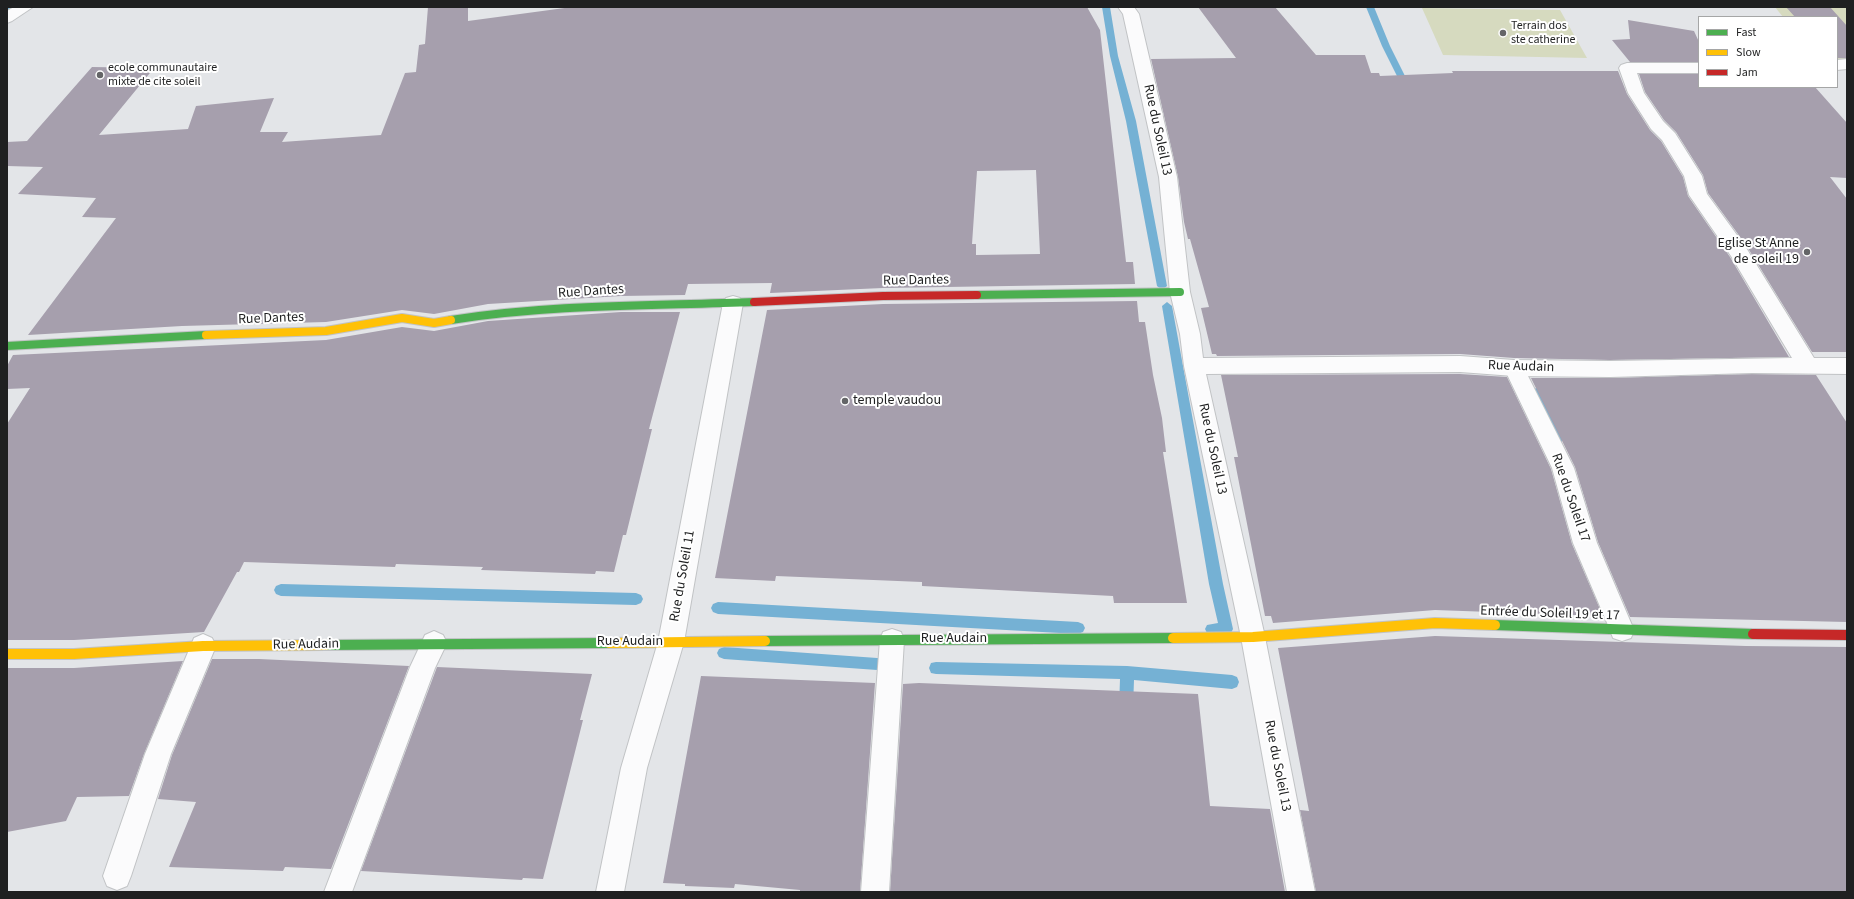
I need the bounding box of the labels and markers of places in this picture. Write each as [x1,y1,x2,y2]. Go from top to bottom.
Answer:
place label: Terrain dos ste catherine [1511,19,1575,47]
marker: Terrain dos ste catherine [1498,28,1508,38]
place label: ecole communautaire mixte de cite soleil [108,61,217,89]
marker: ecole communautaire mixte de cite soleil [95,70,105,80]
place label: Eglise St Anne de soleil 19 [1717,236,1799,268]
marker: Eglise St Anne de soleil 19 [1802,247,1812,257]
place label: temple vaudou [853,393,941,409]
marker: temple vaudou [840,396,850,406]

